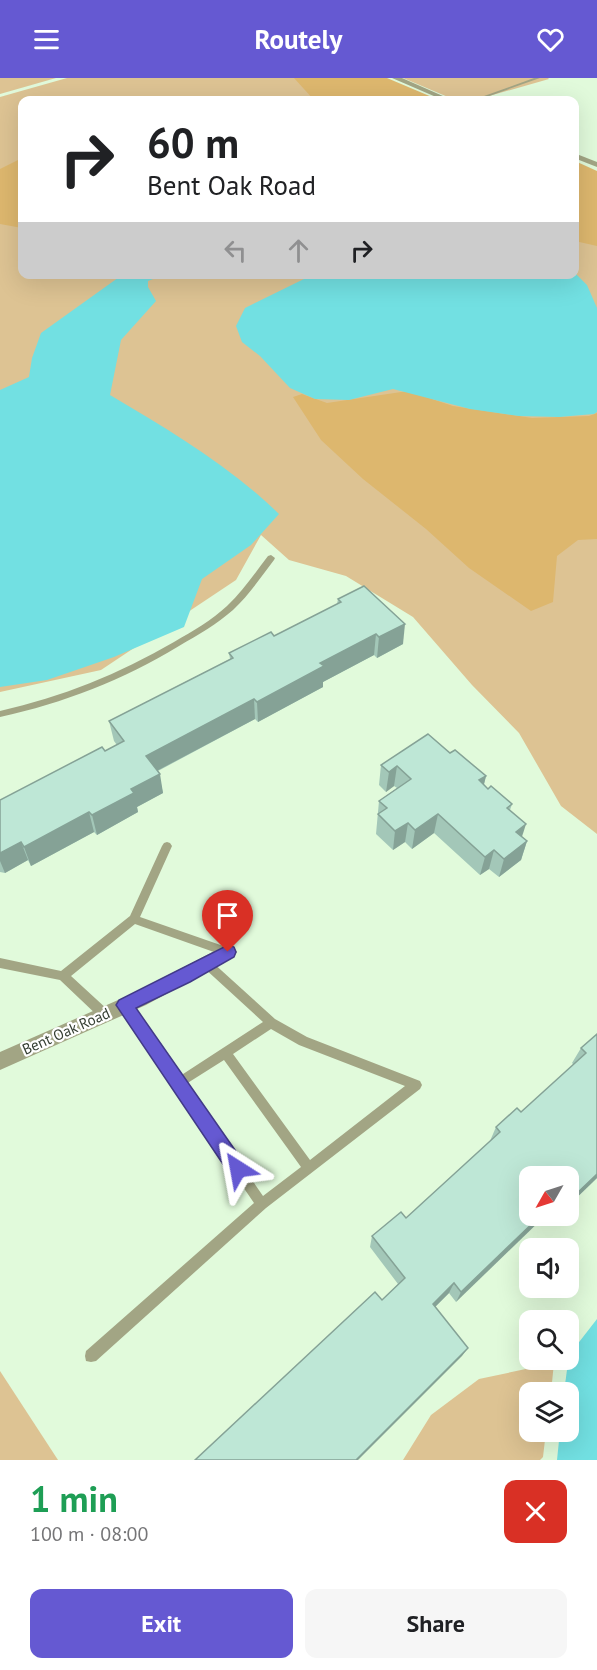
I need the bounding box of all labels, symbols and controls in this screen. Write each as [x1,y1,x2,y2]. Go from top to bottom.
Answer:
text: Routely [255,22,342,56]
icon: menu [30,23,63,56]
icon: heart [534,23,567,56]
text: 60 m [147,115,239,170]
icon: right [48,120,126,198]
text: Bent Oak Road [147,168,316,202]
icon: left [219,234,252,267]
icon: ahead [282,234,315,267]
icon: right [345,234,378,267]
pin [202,890,253,952]
icon: arrive [211,899,244,932]
street label: Bent Oak Road [19,1003,113,1059]
position arrow [206,1137,270,1201]
north arrow [519,1166,579,1226]
map controls [519,1166,579,1442]
button: sound [519,1238,579,1298]
button: search [519,1310,579,1370]
button: layers [519,1382,579,1442]
text: 1 min [30,1475,118,1522]
button: close [504,1480,567,1543]
text: 100 m · 08:00 [30,1521,148,1547]
button: Exit [30,1589,293,1658]
button: Share [305,1589,567,1658]

